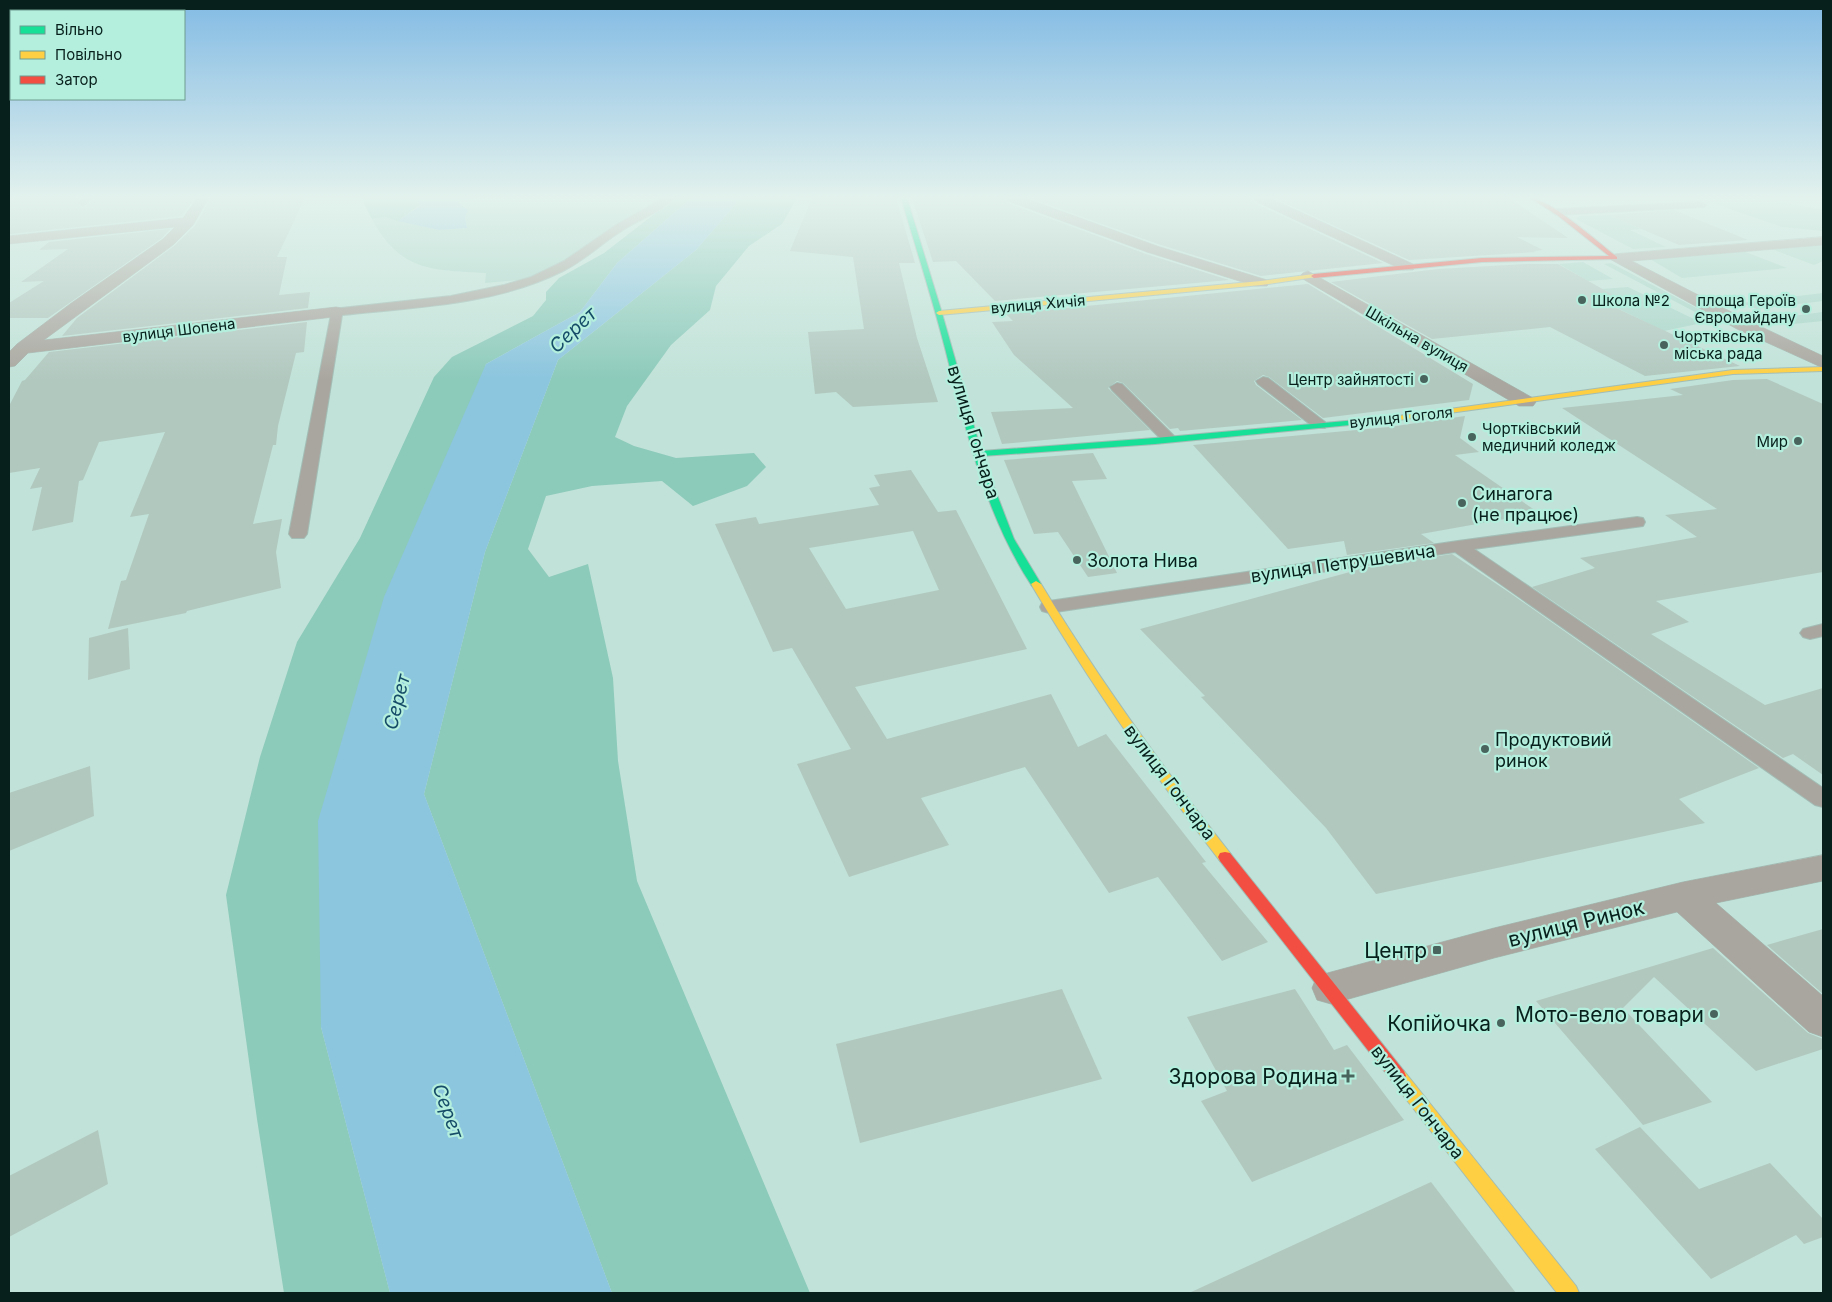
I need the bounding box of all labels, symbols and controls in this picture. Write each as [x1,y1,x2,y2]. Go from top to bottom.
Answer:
legend [10,10,185,100]
text: Вільно [55,20,103,39]
text: Повільно [55,45,122,64]
text: Затор [55,70,98,89]
street label: вулиця Хичія [990,290,1086,318]
place label: Школа №2 [1592,291,1670,310]
place label: площа Героїв Євромайдану [1694,291,1797,327]
marker: Школа №2 [1576,294,1588,306]
water label: Серет [545,302,602,358]
street label: Шкільна вулиця [1362,302,1472,376]
marker: площа Героїв Євромайдану [1800,303,1812,315]
street label: вулиця Шопена [122,314,236,346]
place label: Чортківська міська рада [1674,327,1764,363]
marker: Чортківська міська рада [1658,339,1670,351]
street label: вулиця Гончара [944,363,1004,501]
place label: Центр зайнятості [1288,370,1414,389]
marker: Центр зайнятості [1418,373,1430,385]
street label: вулиця Гоголя [1348,402,1454,432]
place label: Чортківський медичний коледж [1482,419,1616,455]
marker: Чортківський медичний коледж [1466,431,1478,443]
place label: Мир [1756,432,1788,451]
marker: Мир [1792,435,1804,447]
place label: Синагога (не працює) [1472,483,1579,525]
marker: Синагога (не працює) [1456,497,1468,509]
street label: вулиця Петрушевича [1249,540,1437,586]
place label: Золота Нива [1087,550,1198,571]
marker: Золота Нива [1071,554,1083,566]
water label: Серет [379,671,415,732]
street label: вулиця Гончара [1120,720,1220,844]
place label: Продуктовий ринок [1495,729,1612,771]
marker: Продуктовий ринок [1479,743,1491,755]
street label: вулиця Ринок [1505,894,1647,952]
place label: Центр [1364,938,1427,963]
marker: Центр [1431,944,1443,956]
place label: Мото-вело товари [1515,1002,1704,1027]
marker: Мото-вело товари [1708,1008,1720,1020]
place label: Копійочка [1387,1011,1491,1036]
marker: Копійочка [1495,1017,1507,1029]
street label: вулиця Гончара [1367,1041,1469,1163]
place label: Здорова Родина [1169,1064,1338,1089]
marker: Здорова Родина [1342,1070,1354,1082]
water label: Серет [428,1081,469,1142]

